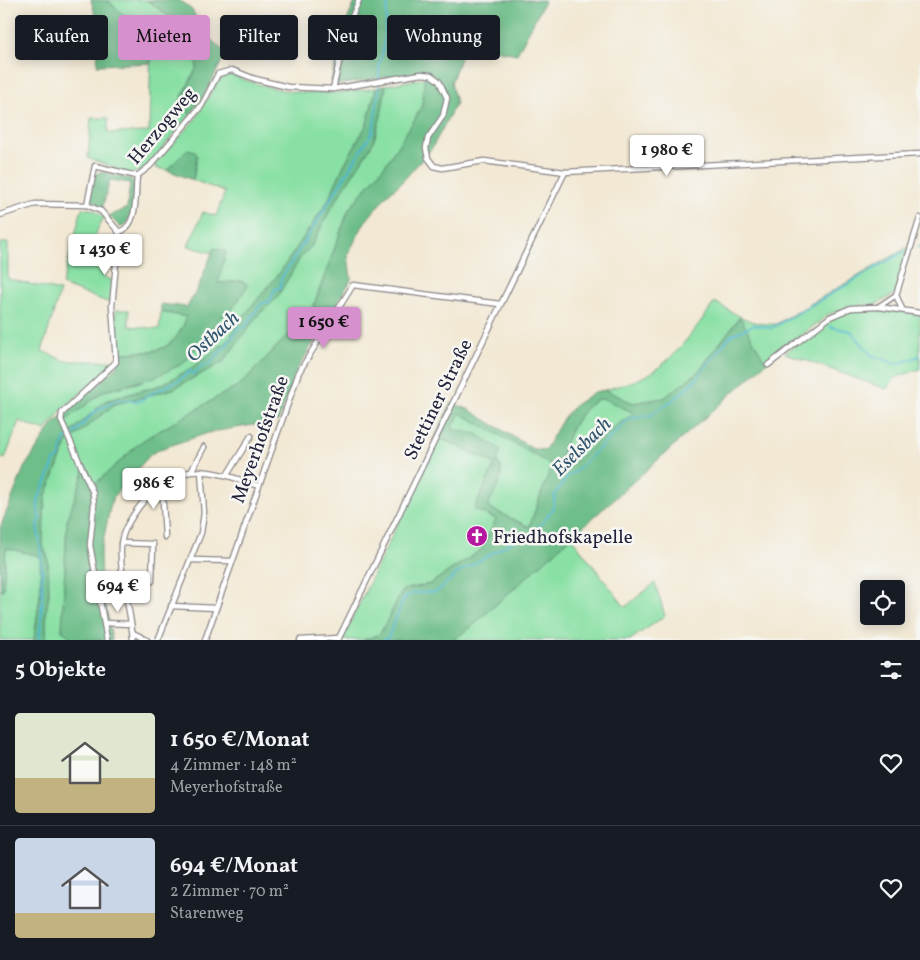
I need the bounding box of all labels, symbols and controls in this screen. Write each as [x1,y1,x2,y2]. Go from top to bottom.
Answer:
chip: Kaufen [15,15,108,60]
chip: Mieten [118,15,210,60]
chip: Filter [220,15,298,60]
chip: Neu [308,15,377,60]
chip: Wohnung [387,15,500,60]
street label: Herzogweg [122,82,203,171]
pin: 1 980 € [621,134,713,177]
text: 1 980 € [641,140,693,162]
pin: 1 430 € [59,234,151,276]
text: 1 430 € [79,239,131,261]
water label: Ostbach [180,305,246,370]
pin: 1 650 € [278,306,370,349]
text: 1 650 € [299,312,349,334]
street label: Stettiner Straße [398,335,479,465]
street label: Meyerhofstraße [226,372,296,507]
water label: Eselsbach [546,411,618,483]
pin: 986 € [119,468,189,510]
text: 986 € [133,473,175,495]
church icon: Friedhofskapelle [465,524,489,548]
place label: Friedhofskapelle [493,525,633,551]
pin: 694 € [83,570,153,613]
text: 694 € [97,576,139,598]
map controls [860,580,905,625]
button: locate [860,580,905,625]
text: 5 Objekte [15,656,106,685]
icon: filters [877,656,905,684]
text: 1 650 €/Monat [170,726,310,755]
icon: home [55,733,115,793]
icon: heart [877,749,905,777]
text: 4 Zimmer · 148 m² [170,755,297,777]
text: Meyerhofstraße [170,777,283,799]
text: 694 €/Monat [170,852,298,881]
icon: home [55,858,115,918]
icon: heart [877,874,905,902]
text: 2 Zimmer · 70 m² [170,881,289,903]
text: Starenweg [170,903,244,925]

